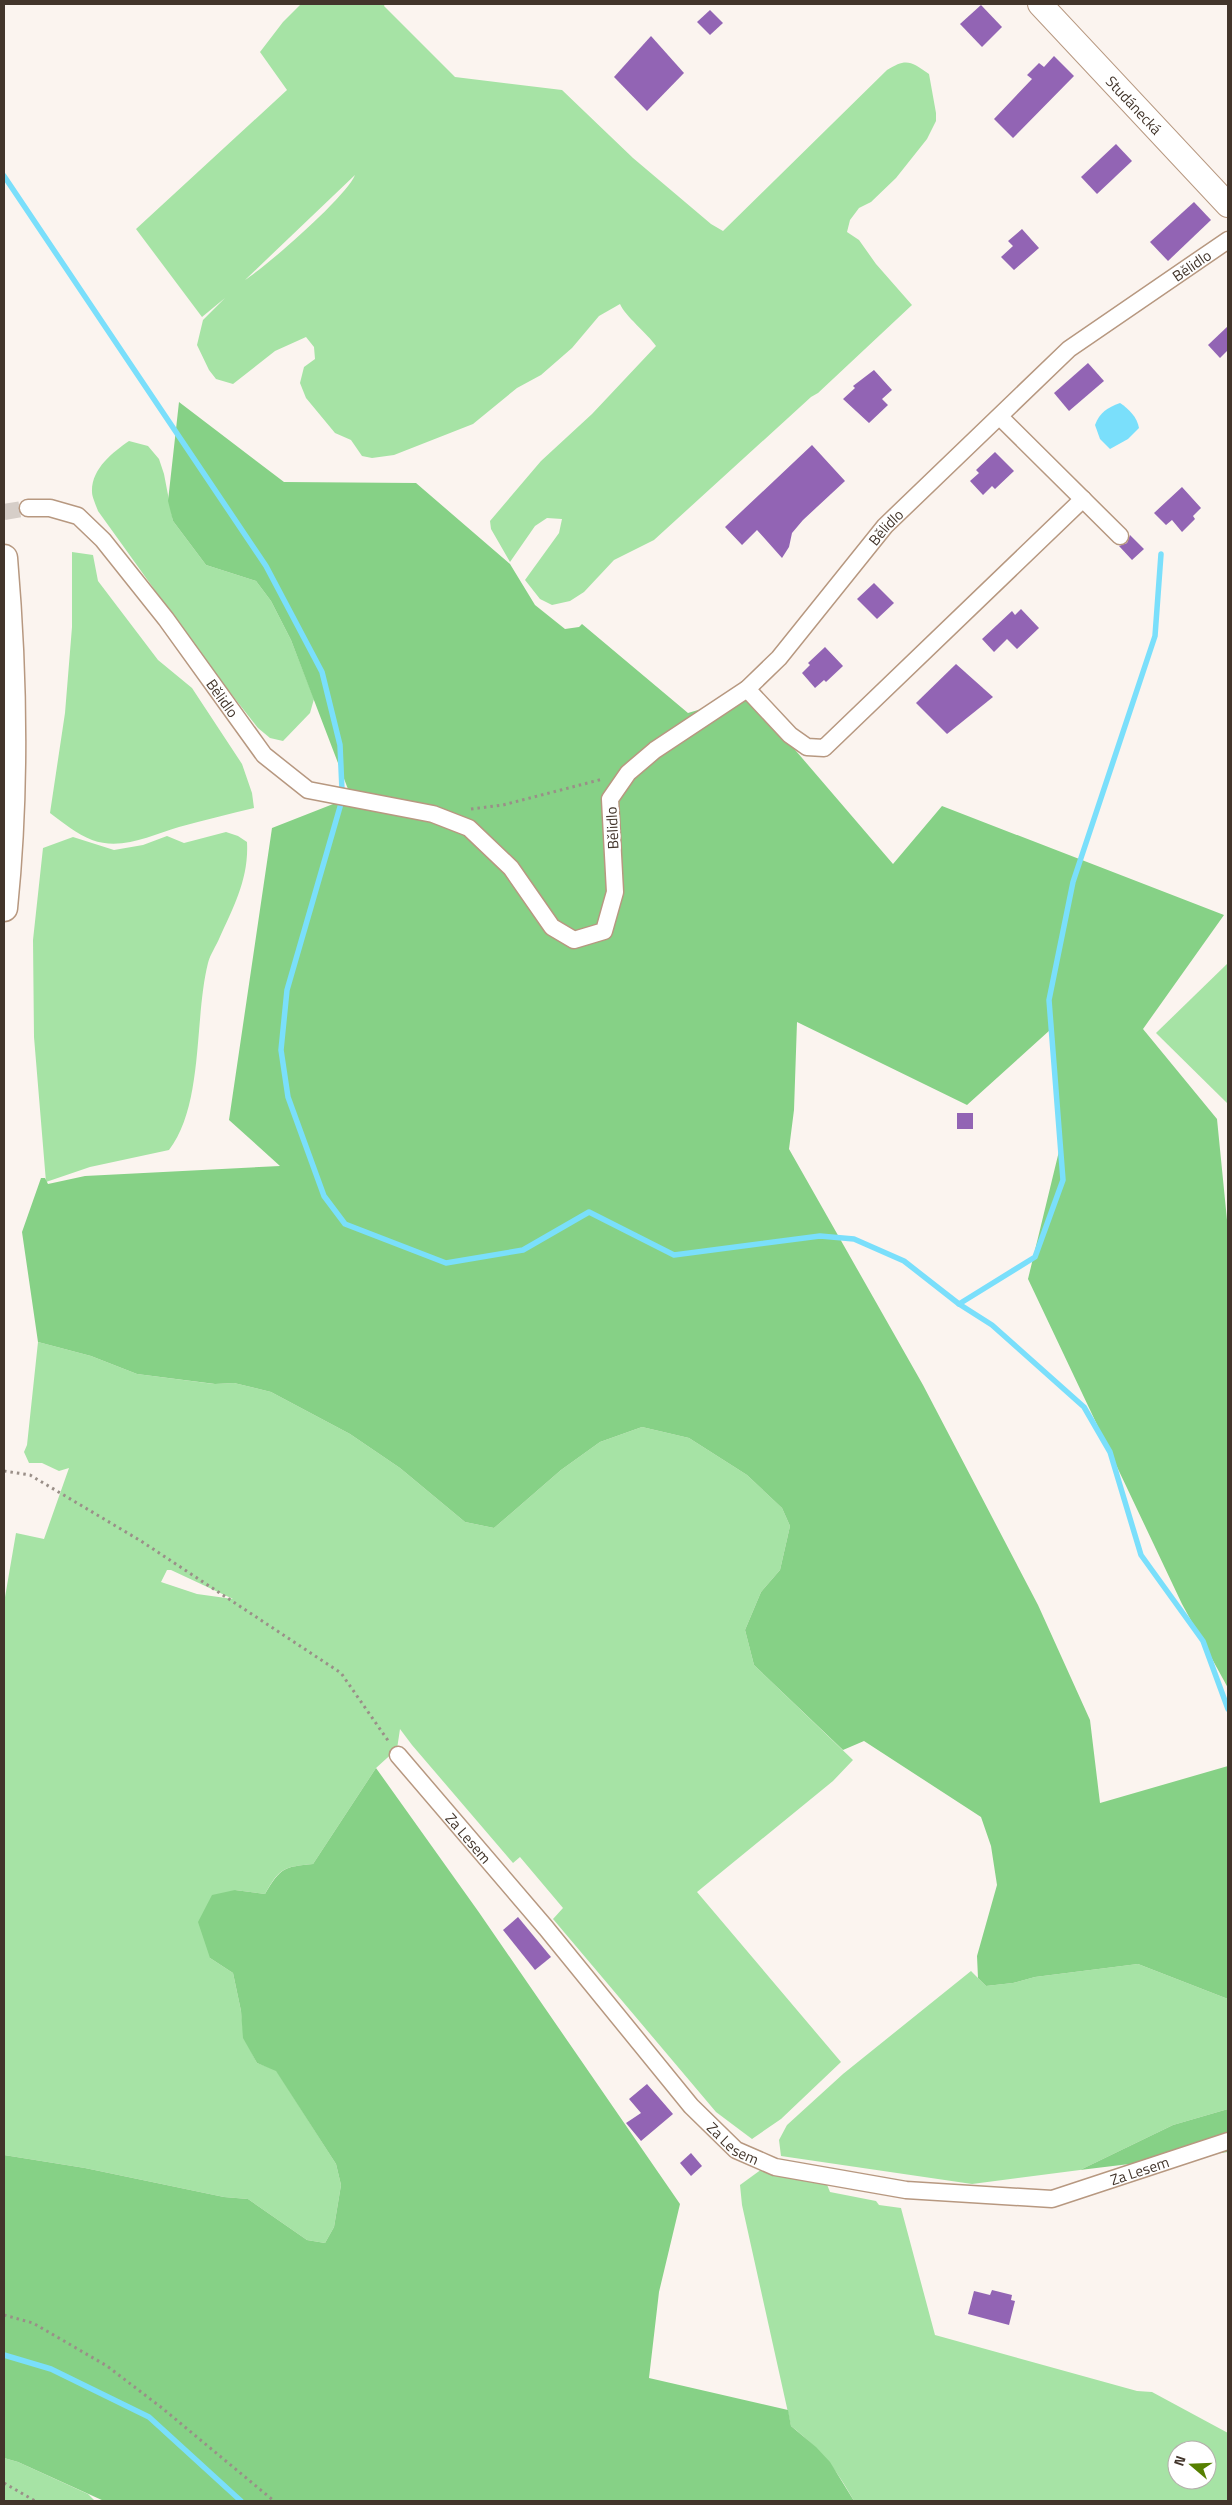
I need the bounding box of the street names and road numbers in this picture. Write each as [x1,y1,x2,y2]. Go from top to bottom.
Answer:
street label: Studánecká [1101,70,1168,140]
street label: Bělidlo [1167,243,1216,287]
street label: Bělidlo [862,503,908,550]
street label: Bělidlo [201,674,245,722]
street label: Bělidlo [599,806,625,850]
street label: Za Lesem [440,1807,497,1868]
street label: Za Lesem [702,2116,763,2170]
street label: Za Lesem [1107,2150,1172,2191]

